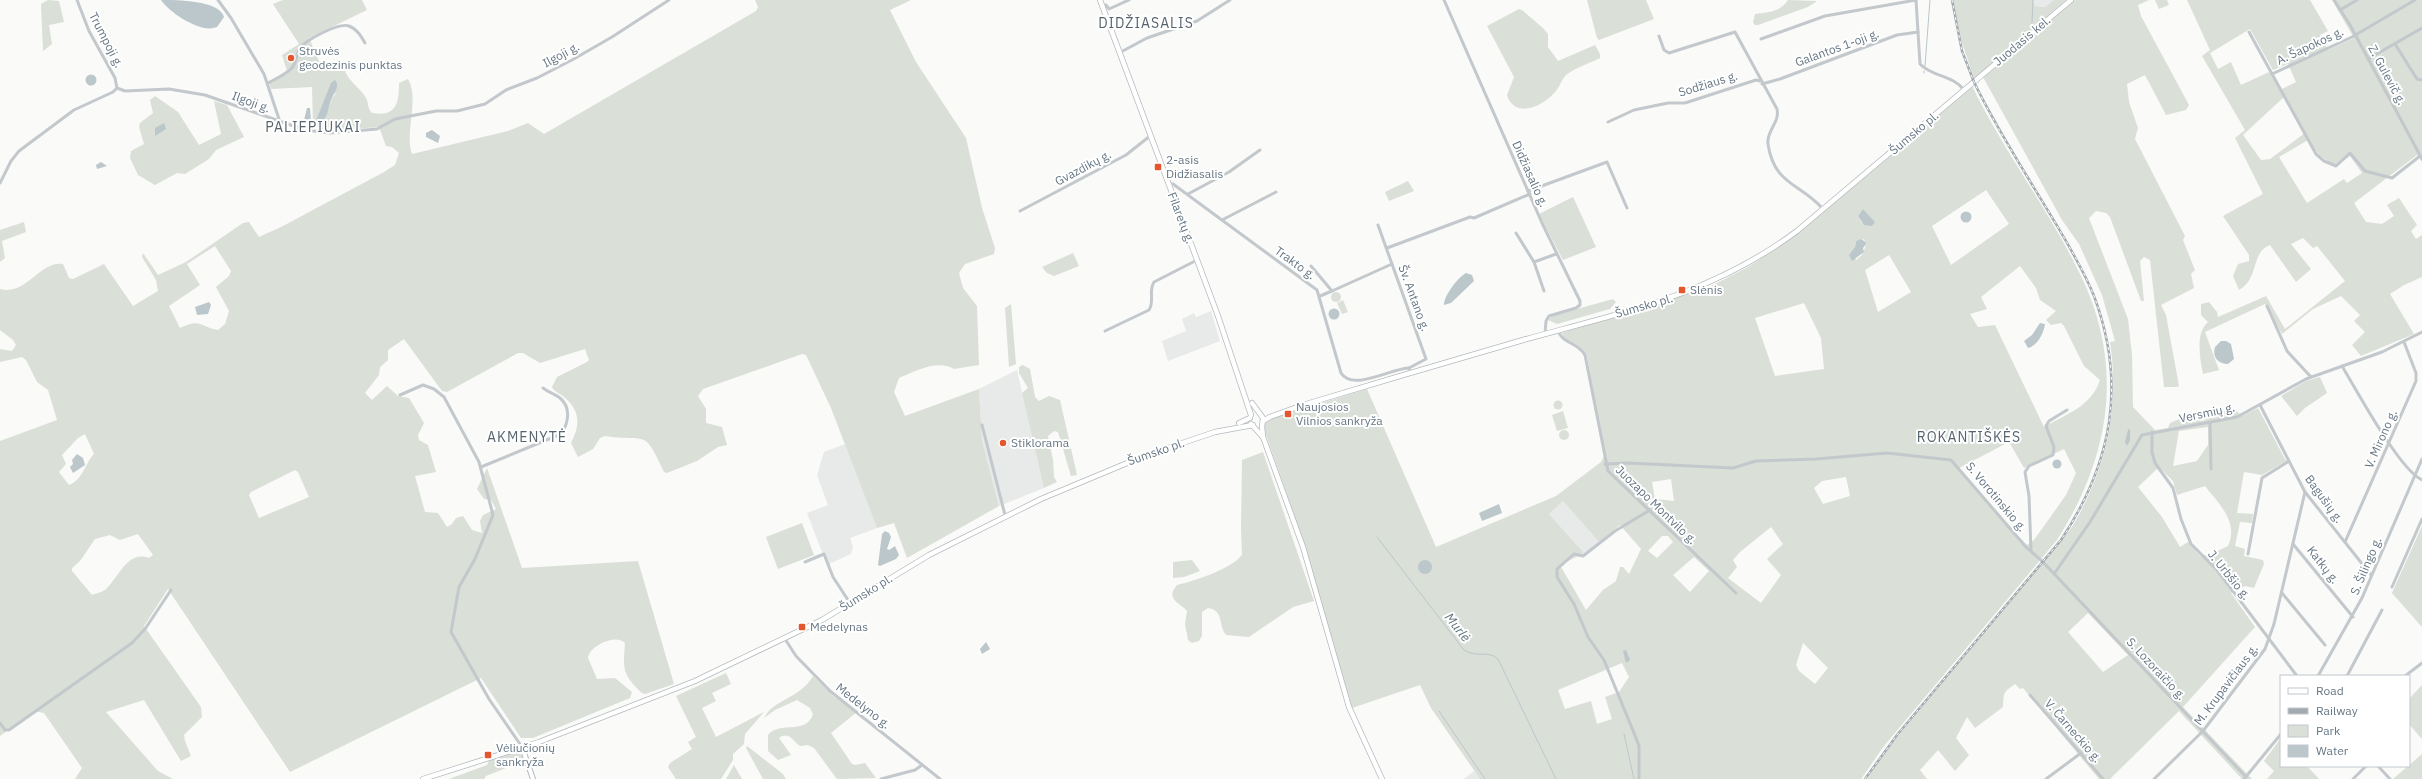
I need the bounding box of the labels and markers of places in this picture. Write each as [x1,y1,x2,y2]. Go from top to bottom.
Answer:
place label: Struvės geodezinis punktas [299,43,403,72]
marker: Struvės geodezinis punktas [286,53,296,63]
place label: 2-asis Didžiasalis [1166,152,1224,181]
marker: 2-asis Didžiasalis [1153,162,1163,172]
place label: Slėnis [1690,282,1723,297]
marker: Slėnis [1677,285,1687,295]
place label: Naujosios Vilnios sankryža [1296,399,1383,428]
marker: Naujosios Vilnios sankryža [1283,409,1293,419]
place label: Stiklorama [1011,435,1070,450]
marker: Stiklorama [998,438,1008,448]
place label: Medelynas [810,619,868,634]
marker: Medelynas [797,622,807,632]
place label: Vėliučionių sankryža [496,740,555,769]
marker: Vėliučionių sankryža [483,750,493,760]

